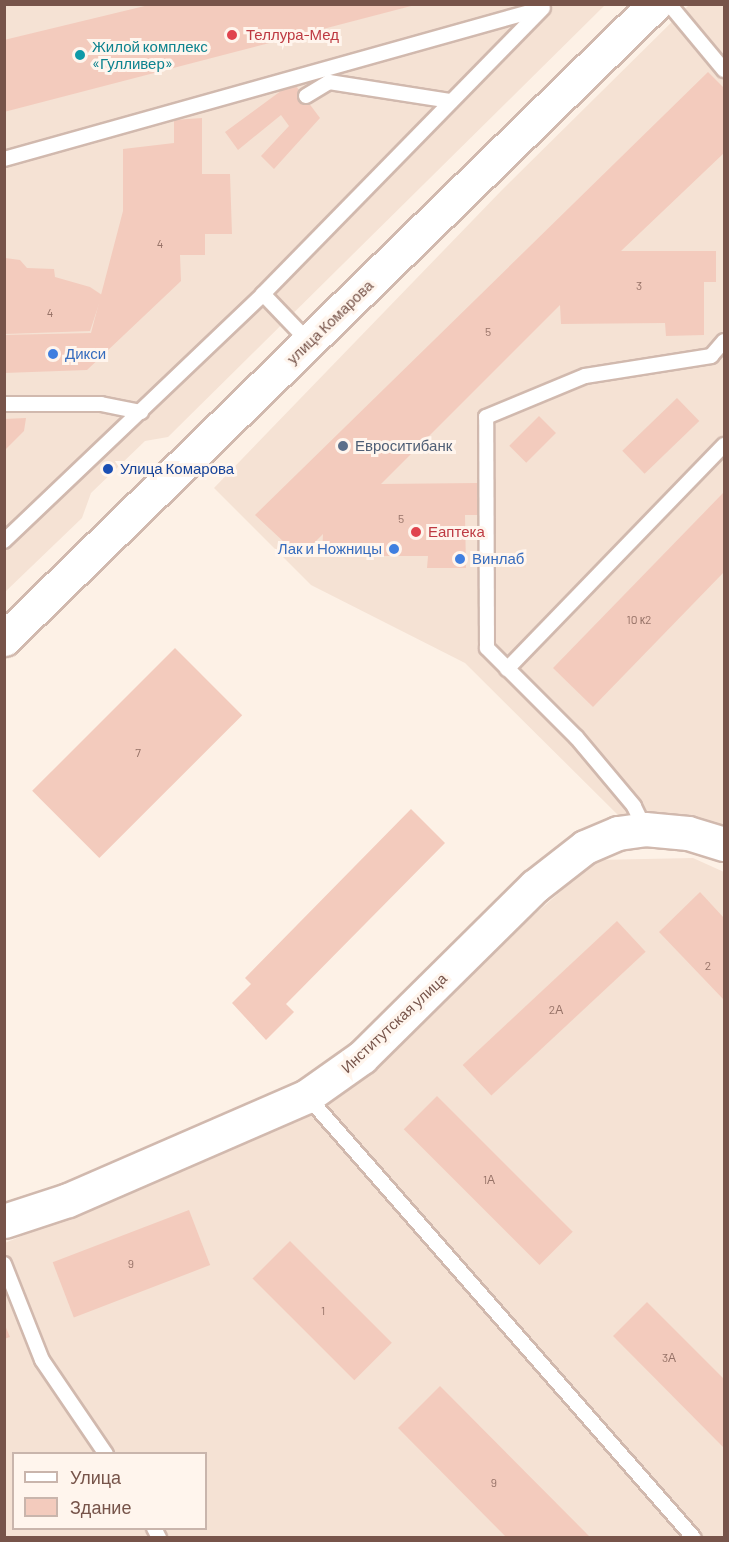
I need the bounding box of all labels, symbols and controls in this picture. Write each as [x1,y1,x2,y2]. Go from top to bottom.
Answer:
marker: Теллура-Мед [223,26,241,44]
place label: Теллура-Мед [246,26,339,44]
place label: Жилой комплекс «Гулливер» [92,37,208,72]
marker: Жилой комплекс «Гулливер» [73,48,87,62]
house number: 4 [157,237,163,251]
street label: улица Комарова [283,276,377,368]
house number: 3 [636,279,642,293]
house number: 4 [47,306,53,320]
house number: 5 [485,325,491,339]
place label: Дикси [65,345,106,363]
marker: Дикси [46,347,60,361]
place label: Евроситибанк [355,437,452,455]
marker: Евроситибанк [336,439,350,453]
place label: Улица Комарова [120,460,234,478]
marker: Улица Комарова [101,462,115,476]
house number: 5 [398,512,404,526]
place label: Еаптека [428,523,485,541]
marker: Еаптека [409,525,423,539]
place label: Лак и Ножницы [278,540,382,558]
marker: Лак и Ножницы [387,542,401,556]
place label: Винлаб [472,550,524,568]
marker: Винлаб [453,552,467,566]
house number: 10 к2 [626,613,652,627]
house number: 7 [135,746,141,760]
house number: 2 [705,959,711,973]
street label: Институтская улица [337,969,451,1077]
house number: 2А [549,1003,563,1017]
house number: 1А [483,1173,495,1187]
house number: 9 [128,1257,134,1271]
house number: 1 [321,1304,325,1318]
house number: 3А [662,1351,676,1365]
legend [12,1452,207,1530]
text: Улица [70,1466,121,1488]
house number: 9 [491,1476,497,1490]
text: Здание [70,1496,131,1518]

